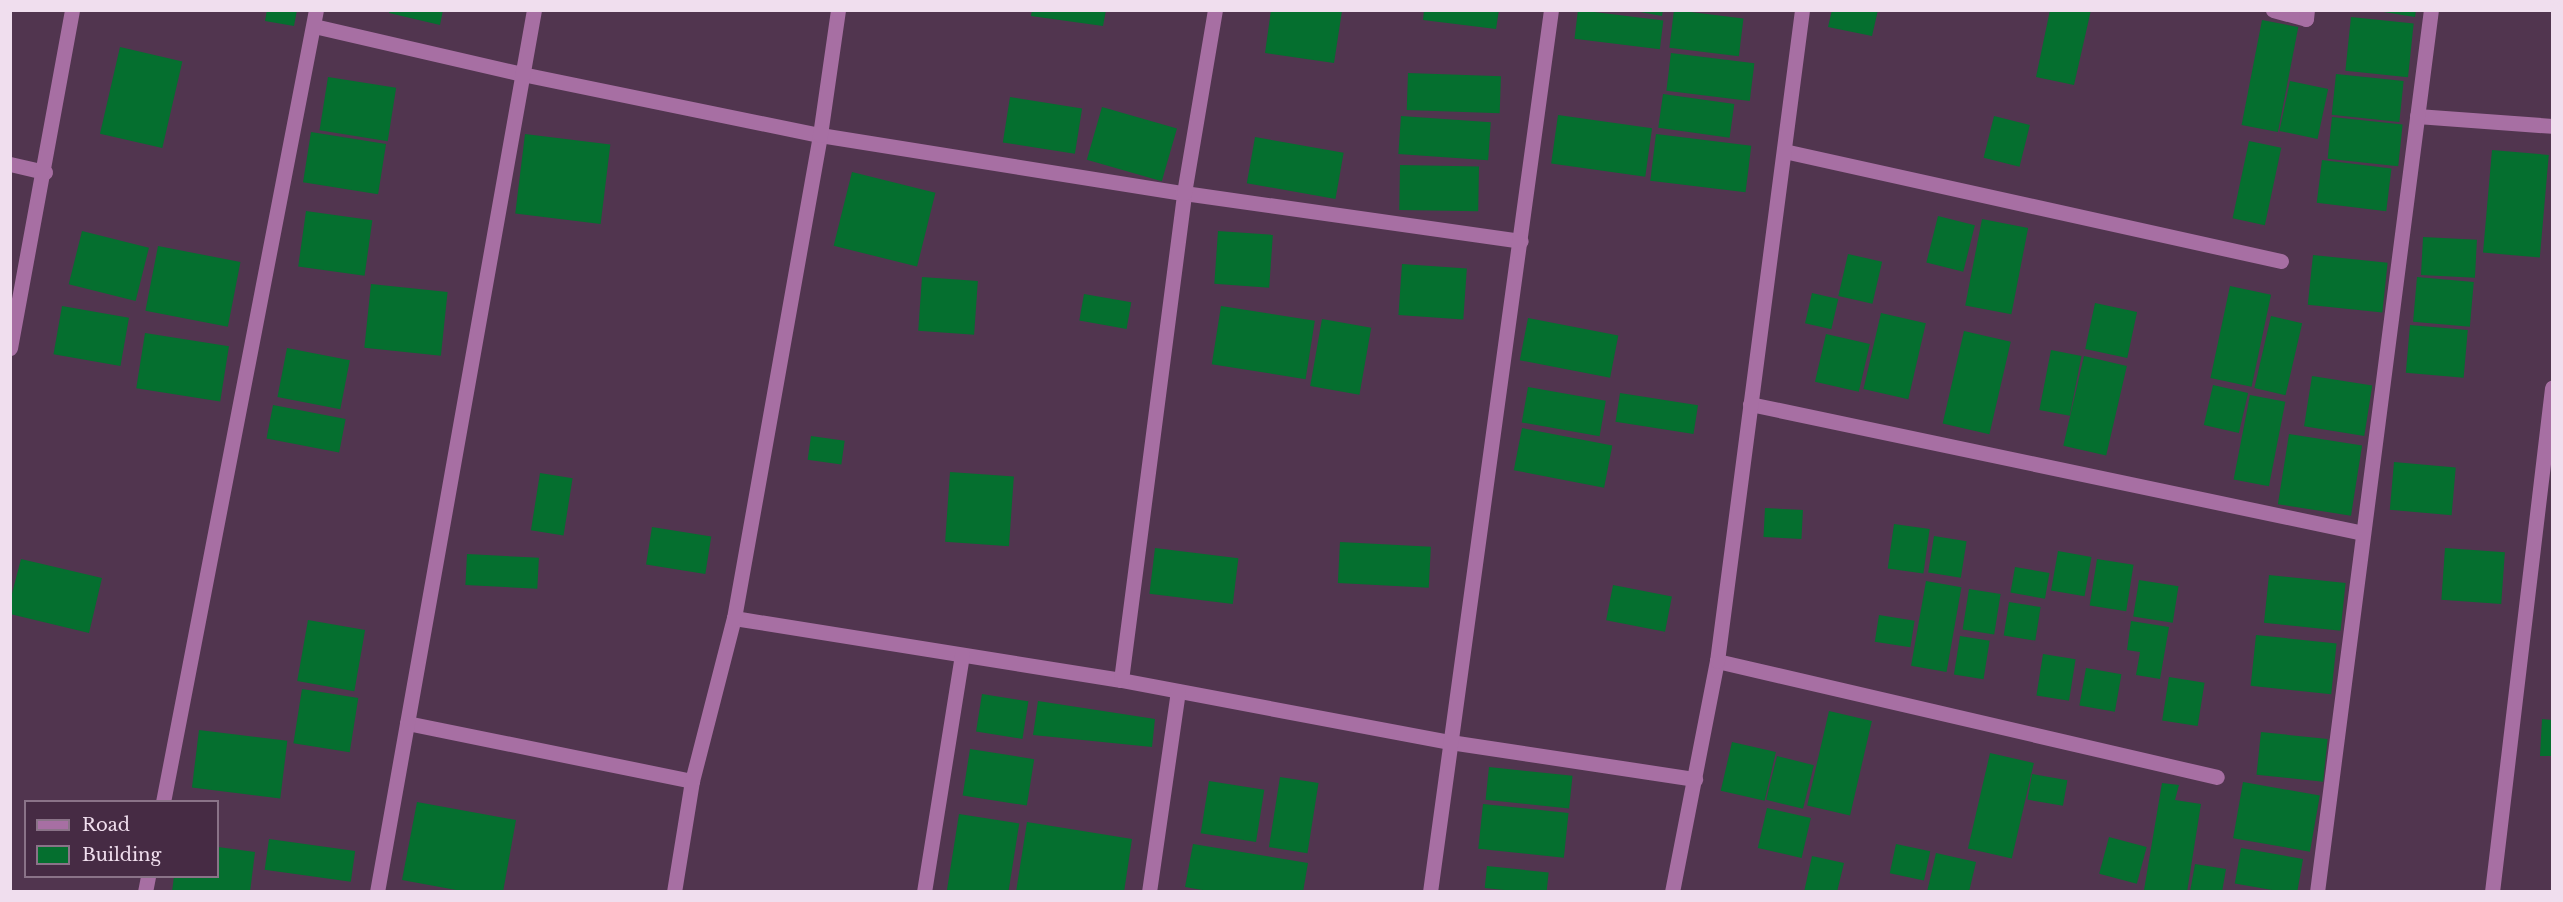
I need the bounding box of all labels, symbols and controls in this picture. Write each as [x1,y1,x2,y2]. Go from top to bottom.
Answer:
legend [24,800,219,878]
text: Road [82,814,130,836]
text: Building [82,844,161,866]

